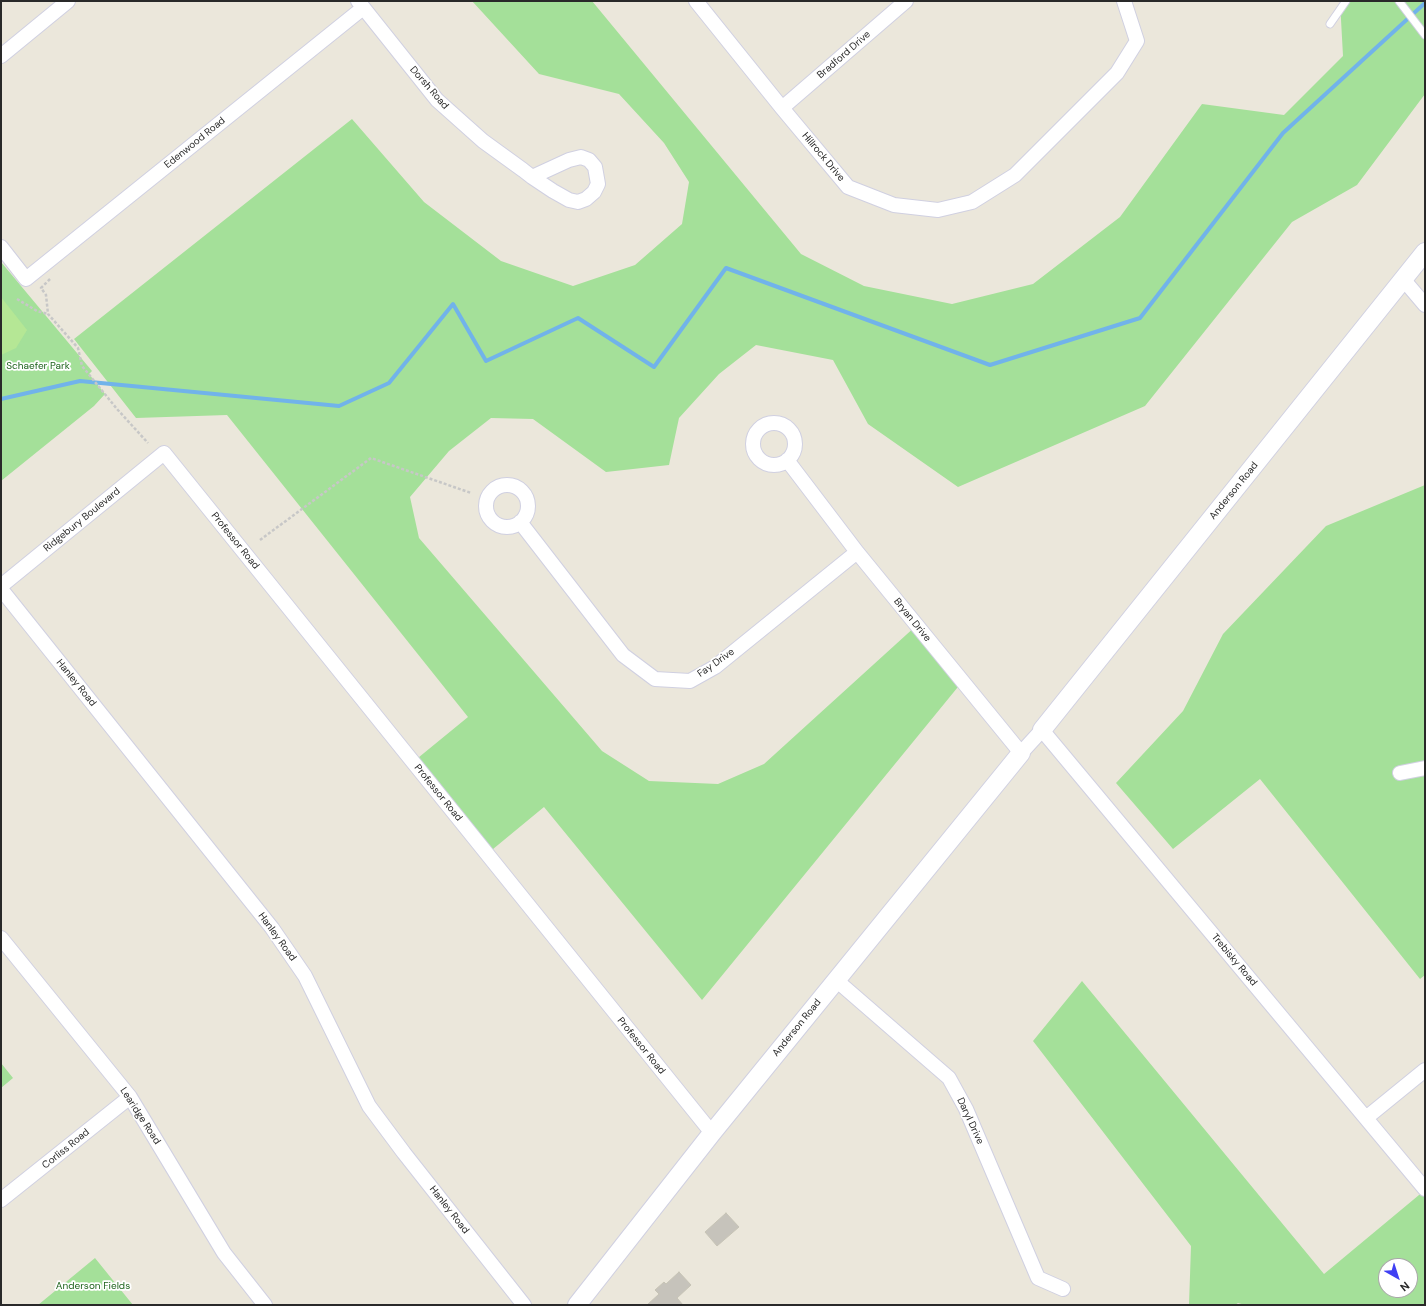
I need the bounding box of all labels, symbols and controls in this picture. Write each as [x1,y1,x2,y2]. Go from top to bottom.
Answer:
street label: Bradford Drive [815,29,873,81]
street label: Dorsh Road [407,64,451,112]
street label: Edenwood Road [162,115,228,171]
street label: Hillrock Drive [799,130,847,184]
park label: Schaefer Park [6,360,70,372]
street label: Anderson Road [1207,460,1261,522]
street label: Ridgebury Boulevard [41,485,123,555]
street label: Professor Road [208,510,262,572]
street label: Bryan Drive [891,596,933,644]
street label: Fay Drive [695,646,737,680]
street label: Hanley Road [53,657,99,709]
street label: Professor Road [411,762,465,824]
street label: Hanley Road [255,910,299,964]
street label: Trebisky Road [1209,931,1259,989]
street label: Anderson Road [770,997,824,1059]
street label: Professor Road [614,1015,668,1077]
street label: Learidge Road [117,1085,163,1147]
street label: Daryl Drive [954,1096,986,1146]
street label: Corliss Road [40,1126,92,1172]
street label: Hanley Road [427,1184,471,1236]
north arrow [1378,1258,1418,1298]
text: N [1397,1279,1412,1295]
park label: Anderson Fields [56,1280,130,1292]

